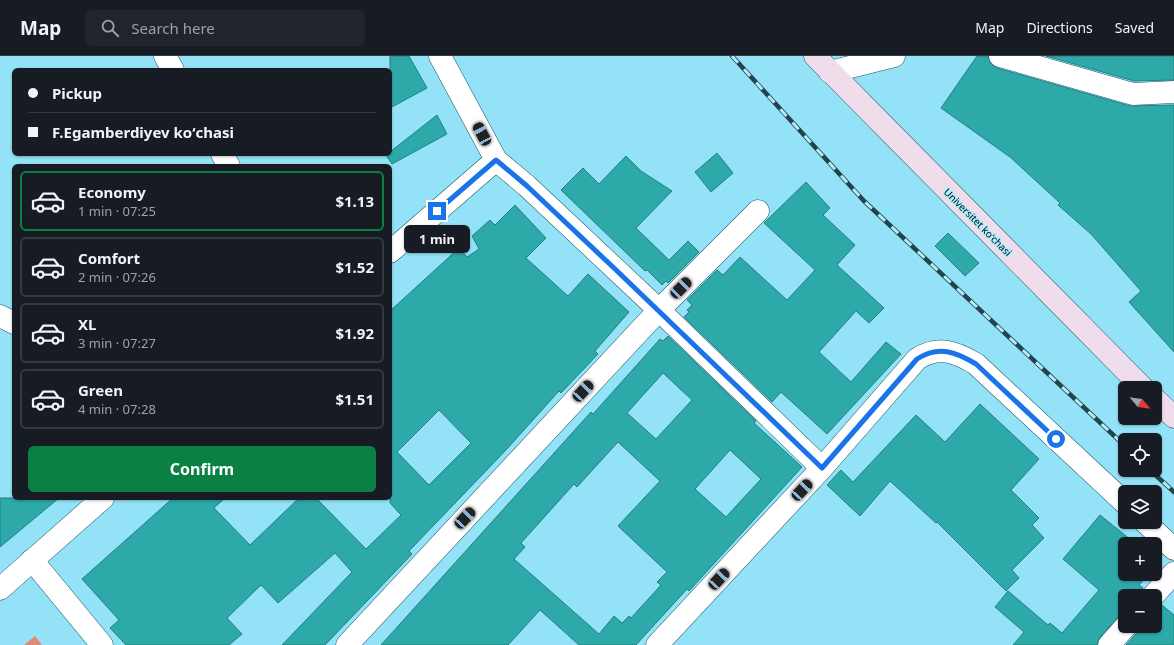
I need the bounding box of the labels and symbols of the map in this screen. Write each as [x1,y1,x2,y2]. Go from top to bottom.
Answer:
car [471,121,493,147]
street label: Universitet kо‘chasi [941,185,1015,259]
route end [428,202,446,220]
callout: 1 min [404,225,470,253]
car [668,275,694,301]
car [570,378,596,404]
north arrow [1118,381,1162,425]
route start [1047,430,1065,448]
car [789,477,815,503]
car [452,505,478,531]
car [706,566,732,592]

